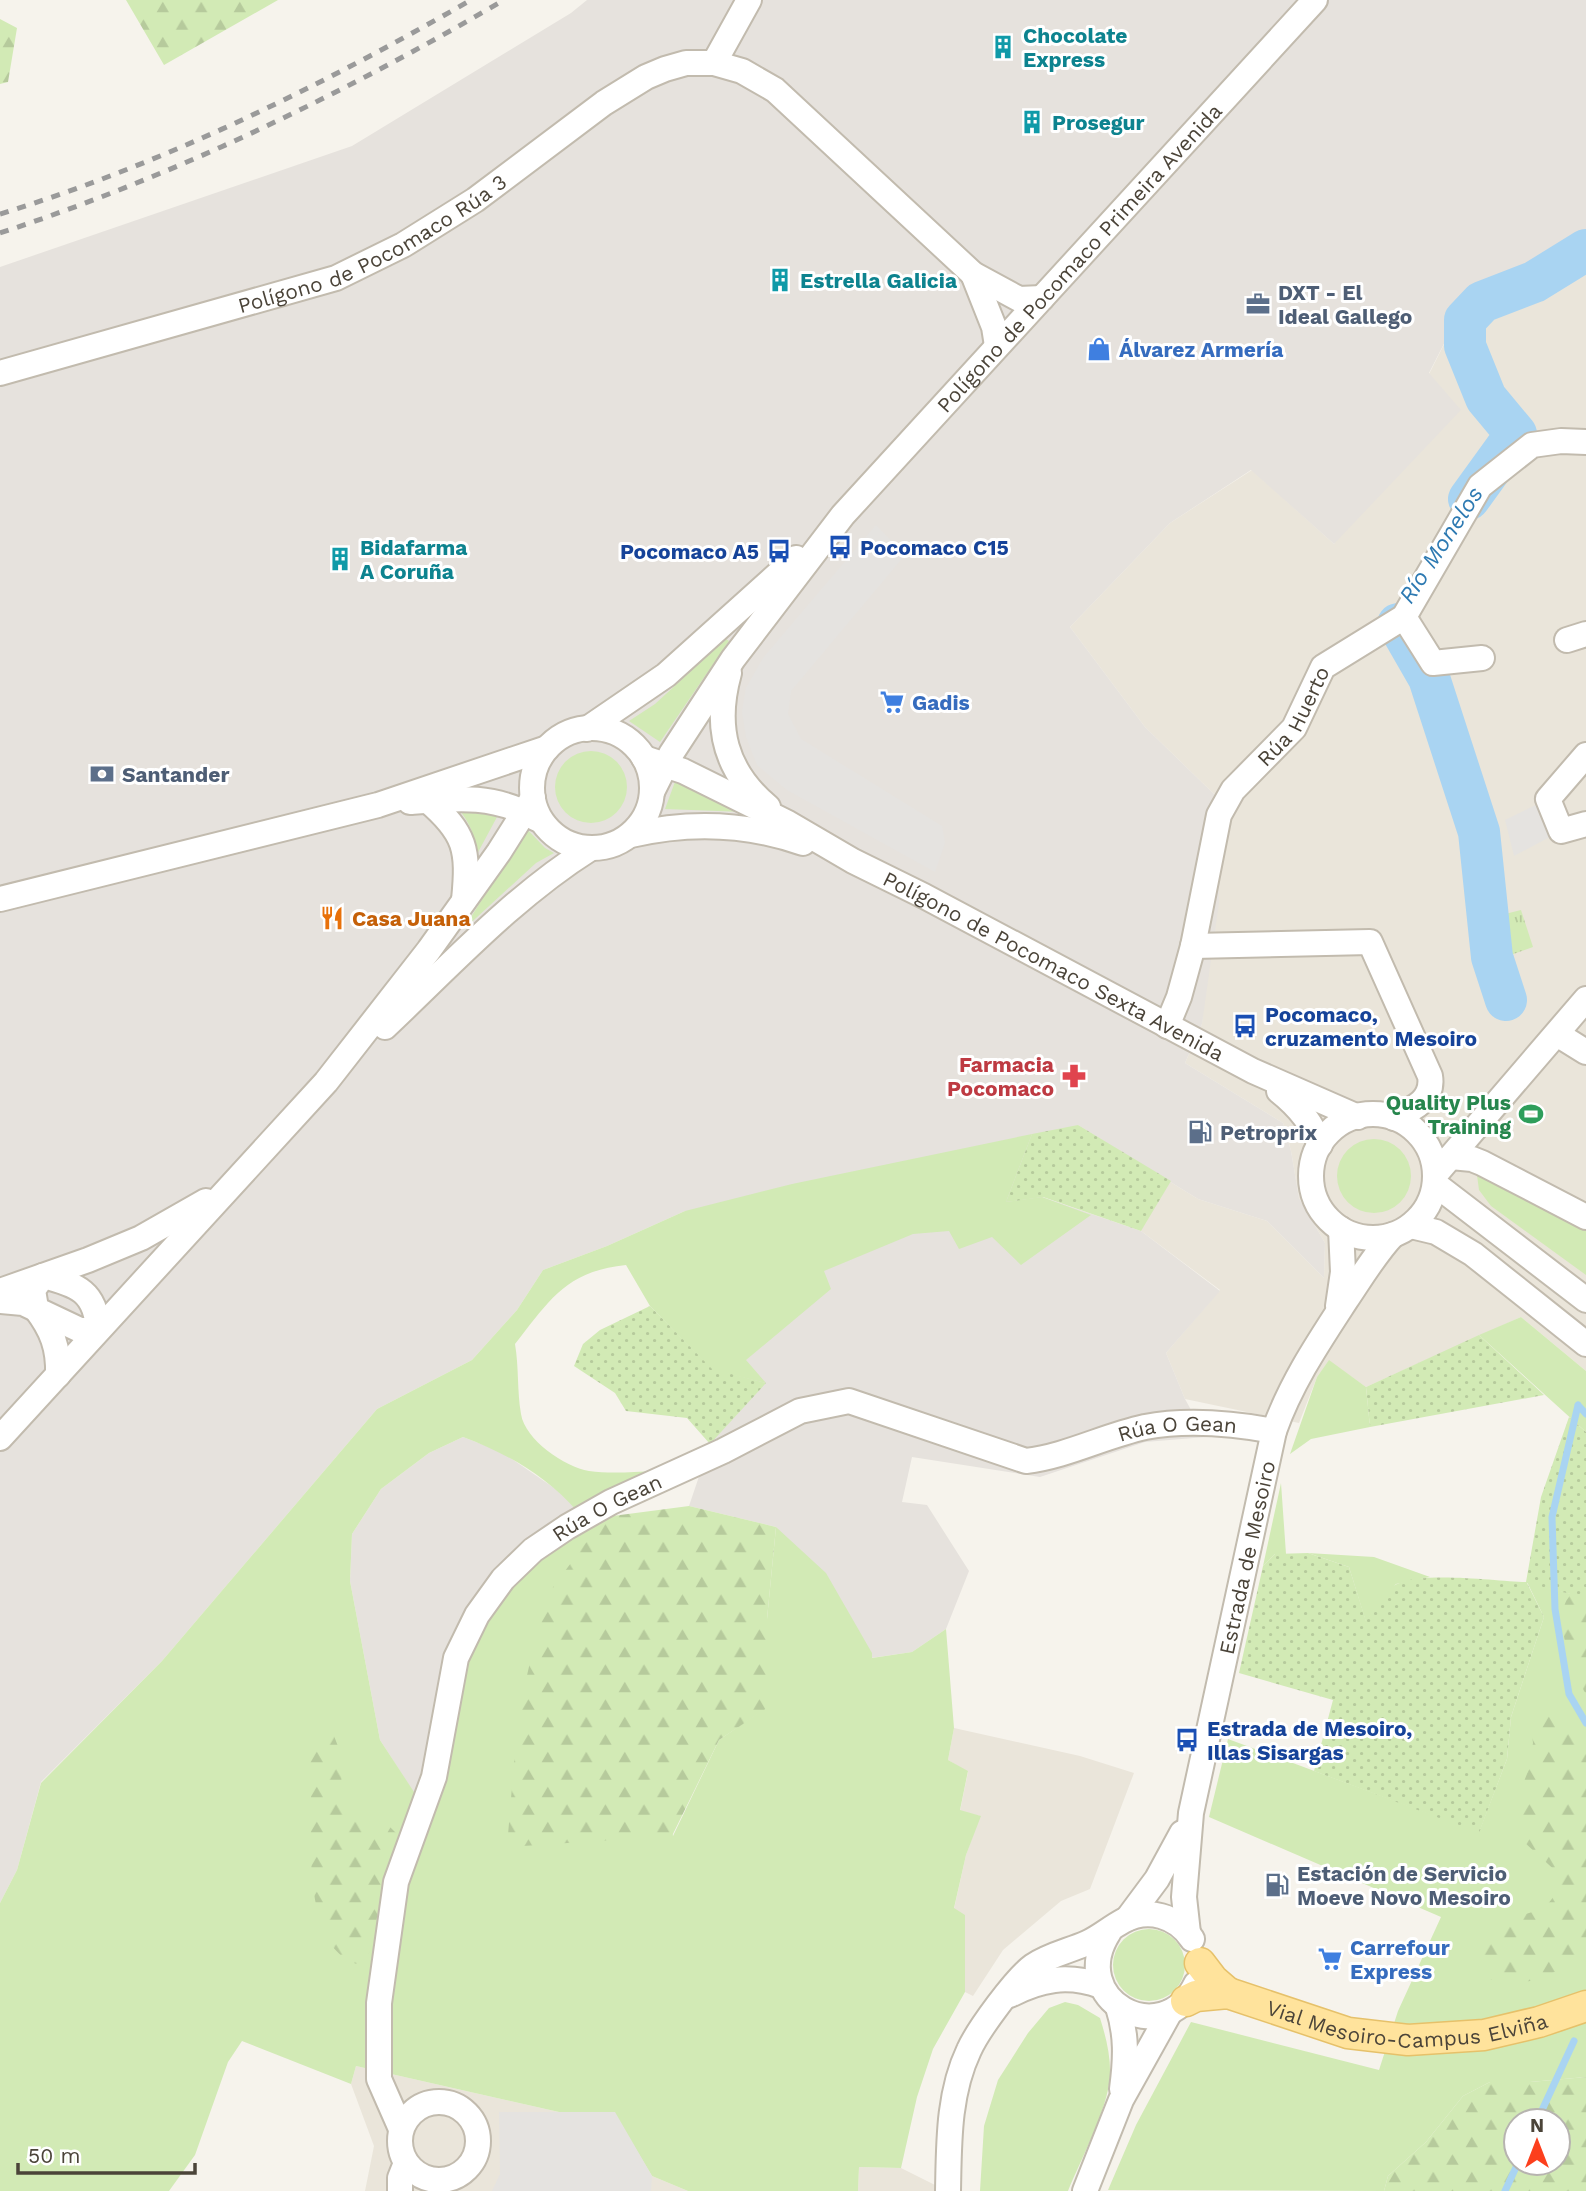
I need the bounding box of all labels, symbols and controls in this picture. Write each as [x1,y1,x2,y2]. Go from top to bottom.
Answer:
place label: Chocolate Express [1023,23,1128,72]
building icon: Chocolate Express [989,33,1017,61]
street label: Polígono de Pocomaco Primeira Avenida [931,98,1227,417]
building icon: Prosegur [1018,108,1046,136]
place label: Prosegur [1052,110,1145,135]
street label: Polígono de Pocomaco Rúa 3 [235,169,511,318]
building icon: Estrella Galicia [766,266,794,294]
place label: Estrella Galicia [800,268,958,293]
place label: DXT - El Ideal Gallego [1278,280,1412,329]
office icon: DXT - El Ideal Gallego [1244,290,1272,318]
shop icon: Álvarez Armería [1085,335,1113,363]
place label: Álvarez Armería [1119,337,1284,362]
water label: Río Monelos [1393,481,1489,608]
bus stop icon: Pocomaco C15 [826,533,854,561]
place label: Bidafarma A Coruña [360,535,468,584]
place label: Pocomaco C15 [860,535,1009,560]
bus stop icon: Pocomaco A5 [765,537,793,565]
place label: Pocomaco A5 [620,539,759,564]
building icon: Bidafarma A Coruña [326,545,354,573]
street label: Rúa Huerto [1251,662,1334,771]
supermarket icon: Gadis [878,688,906,716]
place label: Gadis [912,690,970,715]
bank icon: Santander [88,760,116,788]
place label: Santander [122,762,229,787]
street label: Polígono de Pocomaco Sexta Avenida [879,865,1229,1066]
restaurant icon: Casa Juana [318,904,346,932]
place label: Casa Juana [352,906,471,931]
place label: Pocomaco, cruzamento Mesoiro [1265,1002,1477,1051]
bus stop icon: Pocomaco, cruzamento Mesoiro [1231,1012,1259,1040]
place label: Farmacia Pocomaco [947,1052,1055,1101]
pharmacy icon: Farmacia Pocomaco [1060,1062,1088,1090]
place label: Quality Plus Training [1386,1090,1511,1139]
sports icon: Quality Plus Training [1517,1100,1545,1128]
fuel station icon: Petroprix [1186,1118,1214,1146]
place label: Petroprix [1220,1120,1318,1145]
street label: Rúa O Gean [1114,1410,1238,1446]
street label: Estrada de Mesoiro [1213,1458,1280,1657]
street label: Rúa O Gean [547,1468,665,1546]
place label: Estrada de Mesoiro, Illas Sisargas [1207,1716,1412,1765]
bus stop icon: Estrada de Mesoiro, Illas Sisargas [1173,1726,1201,1754]
place label: Estación de Servicio Moeve Novo Mesoiro [1297,1861,1511,1910]
fuel station icon: Estación de Servicio Moeve Novo Mesoiro [1263,1871,1291,1899]
place label: Carrefour Express [1350,1935,1450,1984]
supermarket icon: Carrefour Express [1316,1945,1344,1973]
street label: Vial Mesoiro-Campus Elviña [1263,1994,1551,2053]
north arrow [1502,2107,1572,2177]
text: N [1530,2114,1544,2137]
scale bar [18,2132,194,2176]
text: 50 m [28,2143,80,2168]

